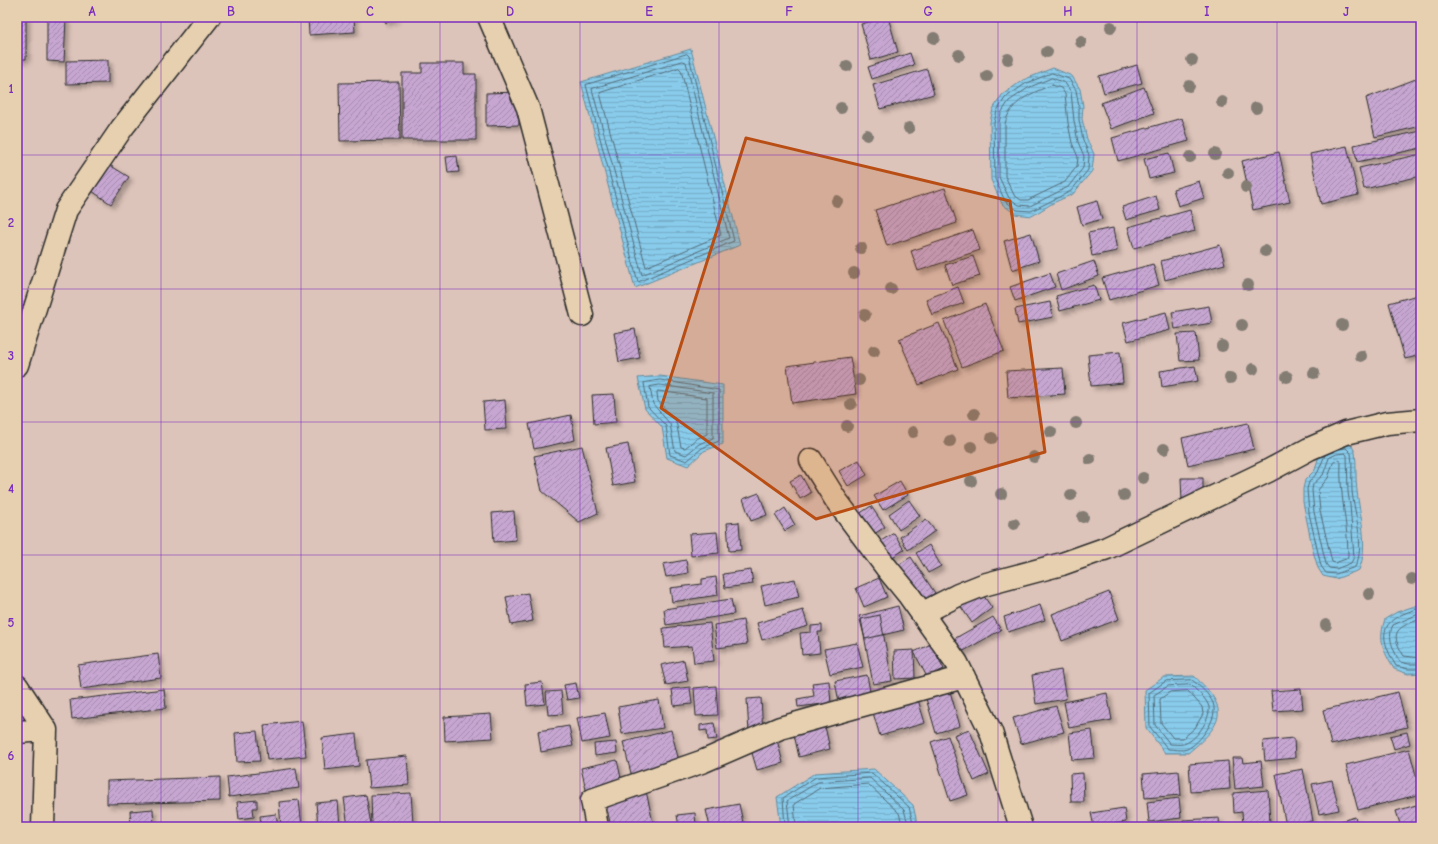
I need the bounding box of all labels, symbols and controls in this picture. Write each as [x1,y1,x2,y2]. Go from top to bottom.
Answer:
text: A [88,4,96,19]
text: B [227,4,235,19]
text: C [366,4,374,19]
text: D [506,4,514,19]
text: E [645,4,653,19]
text: F [785,4,793,19]
text: G [923,4,933,19]
text: H [1063,4,1073,19]
text: I [1204,4,1210,19]
text: J [1343,4,1349,19]
text: 1 [8,81,14,96]
text: 2 [8,215,14,230]
text: 3 [8,348,14,363]
text: 4 [8,481,14,496]
text: 5 [8,615,15,630]
text: 6 [8,748,15,763]

